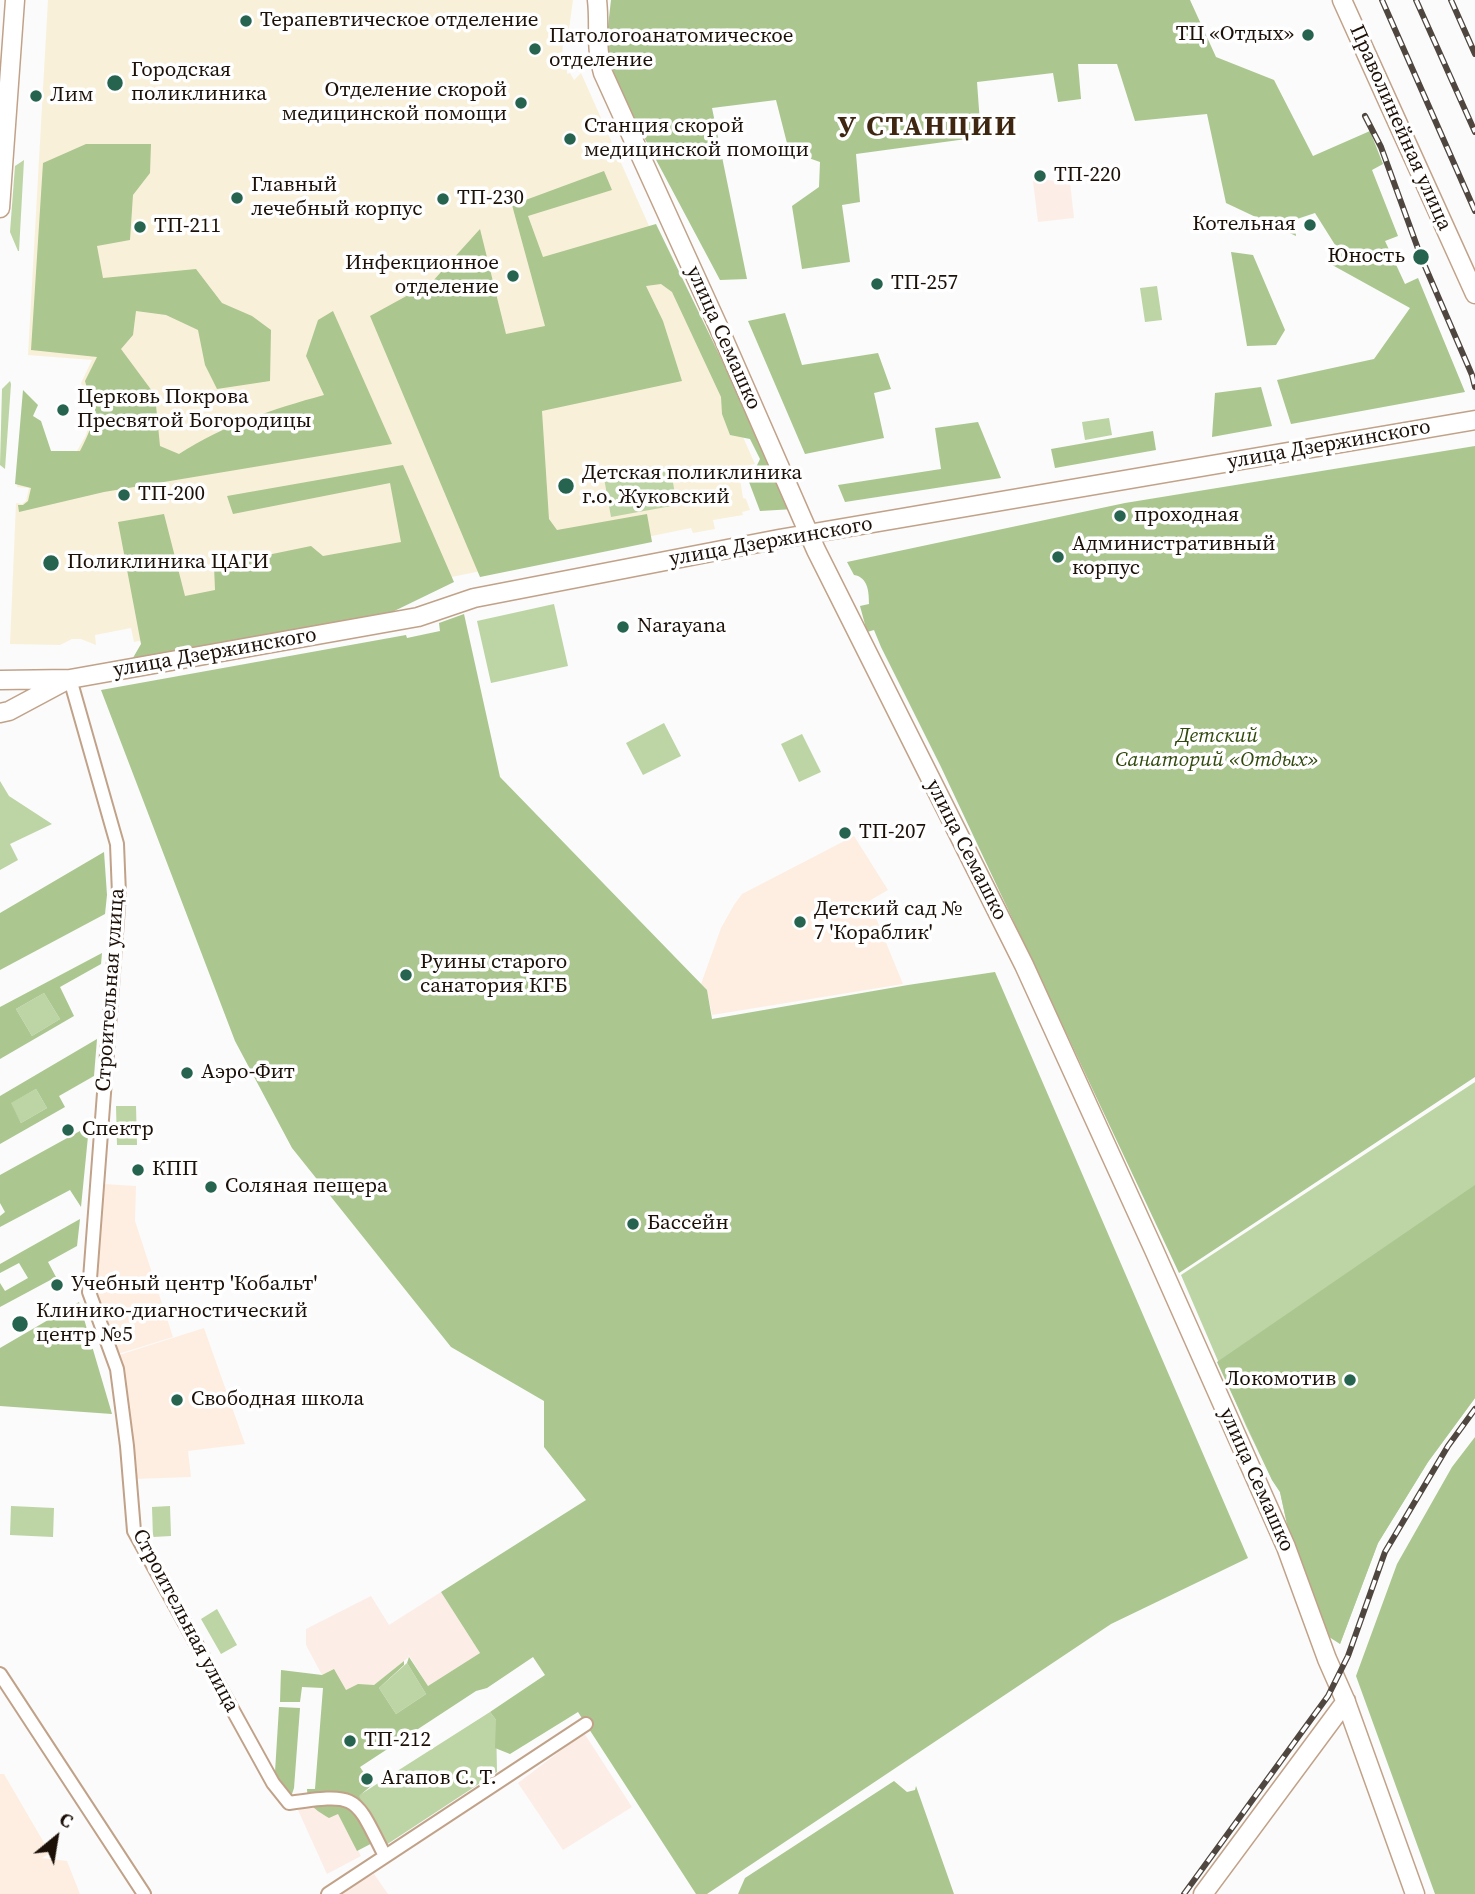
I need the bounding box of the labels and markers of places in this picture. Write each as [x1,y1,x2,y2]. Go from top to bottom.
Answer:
place label: Терапевтическое отделение [260,8,539,34]
marker: Терапевтическое отделение [238,13,254,29]
place label: ТЦ «Отдых» [1176,22,1294,48]
place label: Патологоанатомическое отделение [549,24,793,74]
marker: ТЦ «Отдых» [1300,27,1316,43]
marker: Патологоанатомическое отделение [527,41,543,57]
place label: Городская поликлиника [131,58,267,108]
marker: Городская поликлиника [105,73,125,93]
place label: Отделение скорой медицинской помощи [282,78,507,128]
place label: Лим [50,83,94,109]
marker: Лим [28,88,44,104]
marker: Отделение скорой медицинской помощи [513,95,529,111]
place label: Станция скорой медицинской помощи [584,114,809,164]
marker: Станция скорой медицинской помощи [562,131,578,147]
place label: ТП-220 [1054,163,1121,189]
marker: ТП-220 [1032,168,1048,184]
place label: Главный лечебный корпус [251,173,422,223]
place label: ТП-230 [457,186,524,212]
marker: Главный лечебный корпус [229,190,245,206]
marker: ТП-230 [435,191,451,207]
place label: Котельная [1192,212,1296,238]
place label: ТП-211 [154,214,221,240]
marker: Котельная [1302,217,1318,233]
marker: ТП-211 [132,219,148,235]
place label: Юность [1328,244,1405,270]
marker: Юность [1411,247,1431,267]
place label: Инфекционное отделение [345,251,499,301]
marker: Инфекционное отделение [505,268,521,284]
place label: ТП-257 [891,271,958,297]
marker: ТП-257 [869,276,885,292]
place label: Церковь Покрова Пресвятой Богородицы [77,385,312,435]
marker: Церковь Покрова Пресвятой Богородицы [55,402,71,418]
place label: Детская поликлиника г.о. Жуковский [582,461,802,511]
marker: Детская поликлиника г.о. Жуковский [556,476,576,496]
place label: ТП-200 [138,482,205,508]
marker: ТП-200 [116,487,132,503]
place label: проходная [1134,503,1239,529]
marker: проходная [1112,508,1128,524]
place label: Административный корпус [1072,532,1276,582]
marker: Административный корпус [1050,549,1066,565]
place label: Поликлиника ЦАГИ [67,550,269,576]
marker: Поликлиника ЦАГИ [41,553,61,573]
place label: Narayana [637,614,726,640]
marker: Narayana [615,619,631,635]
place label: ТП-207 [859,820,926,846]
marker: ТП-207 [837,825,853,841]
place label: Детский сад № 7 'Кораблик' [814,897,963,947]
marker: Детский сад № 7 'Кораблик' [792,914,808,930]
place label: Руины старого санатория КГБ [420,950,567,1000]
marker: Руины старого санатория КГБ [398,967,414,983]
place label: Аэро-Фит [201,1060,295,1086]
marker: Аэро-Фит [179,1065,195,1081]
place label: Спектр [82,1117,154,1143]
marker: Спектр [60,1122,76,1138]
place label: КПП [152,1157,198,1183]
marker: КПП [130,1162,146,1178]
place label: Соляная пещера [225,1174,388,1200]
marker: Соляная пещера [203,1179,219,1195]
place label: Бассейн [647,1211,729,1237]
marker: Бассейн [625,1216,641,1232]
place label: Учебный центр 'Кобальт' [71,1272,317,1298]
marker: Учебный центр 'Кобальт' [49,1277,65,1293]
place label: Клинико-диагностический центр №5 [36,1299,308,1349]
marker: Клинико-диагностический центр №5 [10,1314,30,1334]
place label: Локомотив [1225,1367,1336,1393]
marker: Локомотив [1342,1372,1358,1388]
place label: Свободная школа [191,1387,364,1413]
marker: Свободная школа [169,1392,185,1408]
place label: ТП-212 [364,1728,431,1754]
marker: ТП-212 [342,1733,358,1749]
place label: Агапов С. Т. [381,1766,497,1792]
marker: Агапов С. Т. [359,1771,375,1787]

